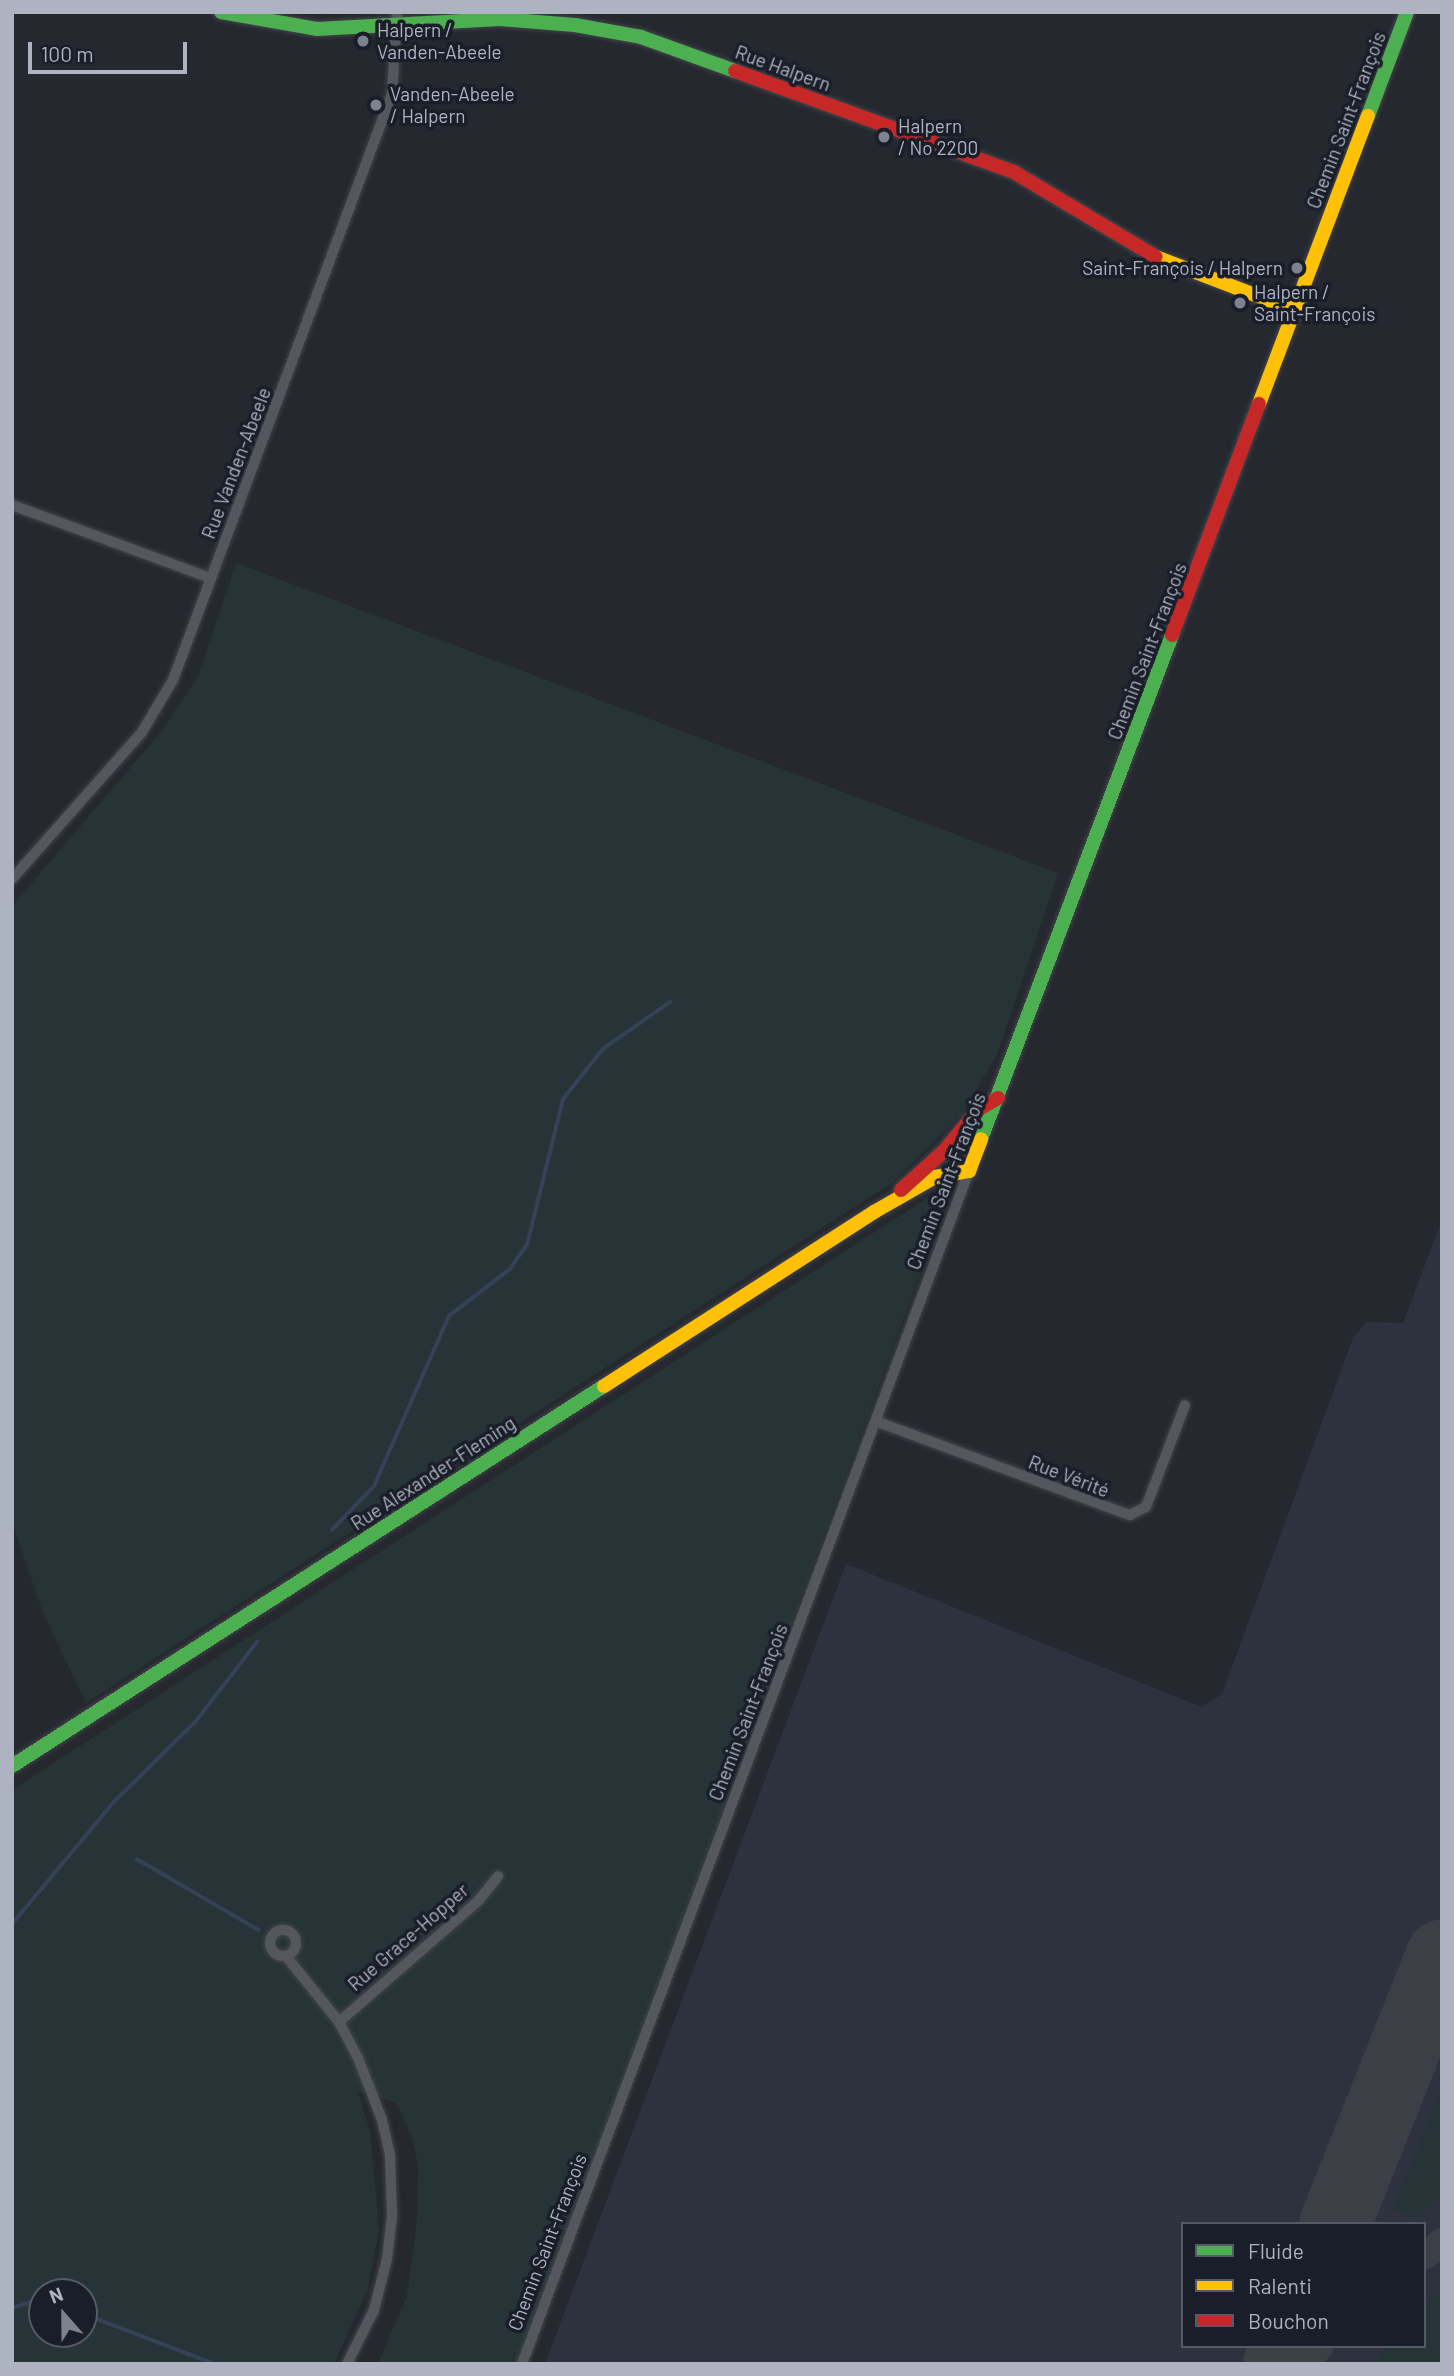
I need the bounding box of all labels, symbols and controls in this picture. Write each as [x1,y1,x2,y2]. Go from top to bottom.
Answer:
place label: Halpern / Vanden-Abeele [377,19,502,63]
scale bar [32,28,191,72]
street label: Chemin Saint-François [1302,28,1390,212]
marker: Halpern / Vanden-Abeele [355,33,371,49]
street label: Rue Halpern [732,40,834,96]
text: 100 m [41,41,94,66]
place label: Vanden-Abeele / Halpern [390,83,515,127]
marker: Vanden-Abeele / Halpern [368,97,384,113]
place label: Halpern / No 2200 [898,115,978,159]
marker: Halpern / No 2200 [876,129,892,145]
place label: Saint-François / Halpern [1082,257,1283,279]
marker: Saint-François / Halpern [1289,260,1305,276]
place label: Halpern / Saint-François [1254,281,1375,325]
marker: Halpern / Saint-François [1232,295,1248,311]
street label: Rue Vanden-Abeele [197,384,275,542]
street label: Chemin Saint-François [1103,559,1191,743]
street label: Chemin Saint-François [902,1089,990,1273]
street label: Rue Alexander-Fleming [347,1411,519,1535]
street label: Rue Vérité [1025,1450,1113,1502]
street label: Chemin Saint-François [704,1620,792,1804]
street label: Rue Grace-Hopper [343,1879,473,1995]
street label: Chemin Saint-François [503,2150,591,2334]
legend [1181,2222,1426,2348]
text: Fluide [1248,2238,1304,2263]
text: Ralenti [1248,2273,1312,2298]
north arrow [28,2278,98,2348]
text: N [46,2282,66,2308]
text: Bouchon [1248,2308,1329,2333]

